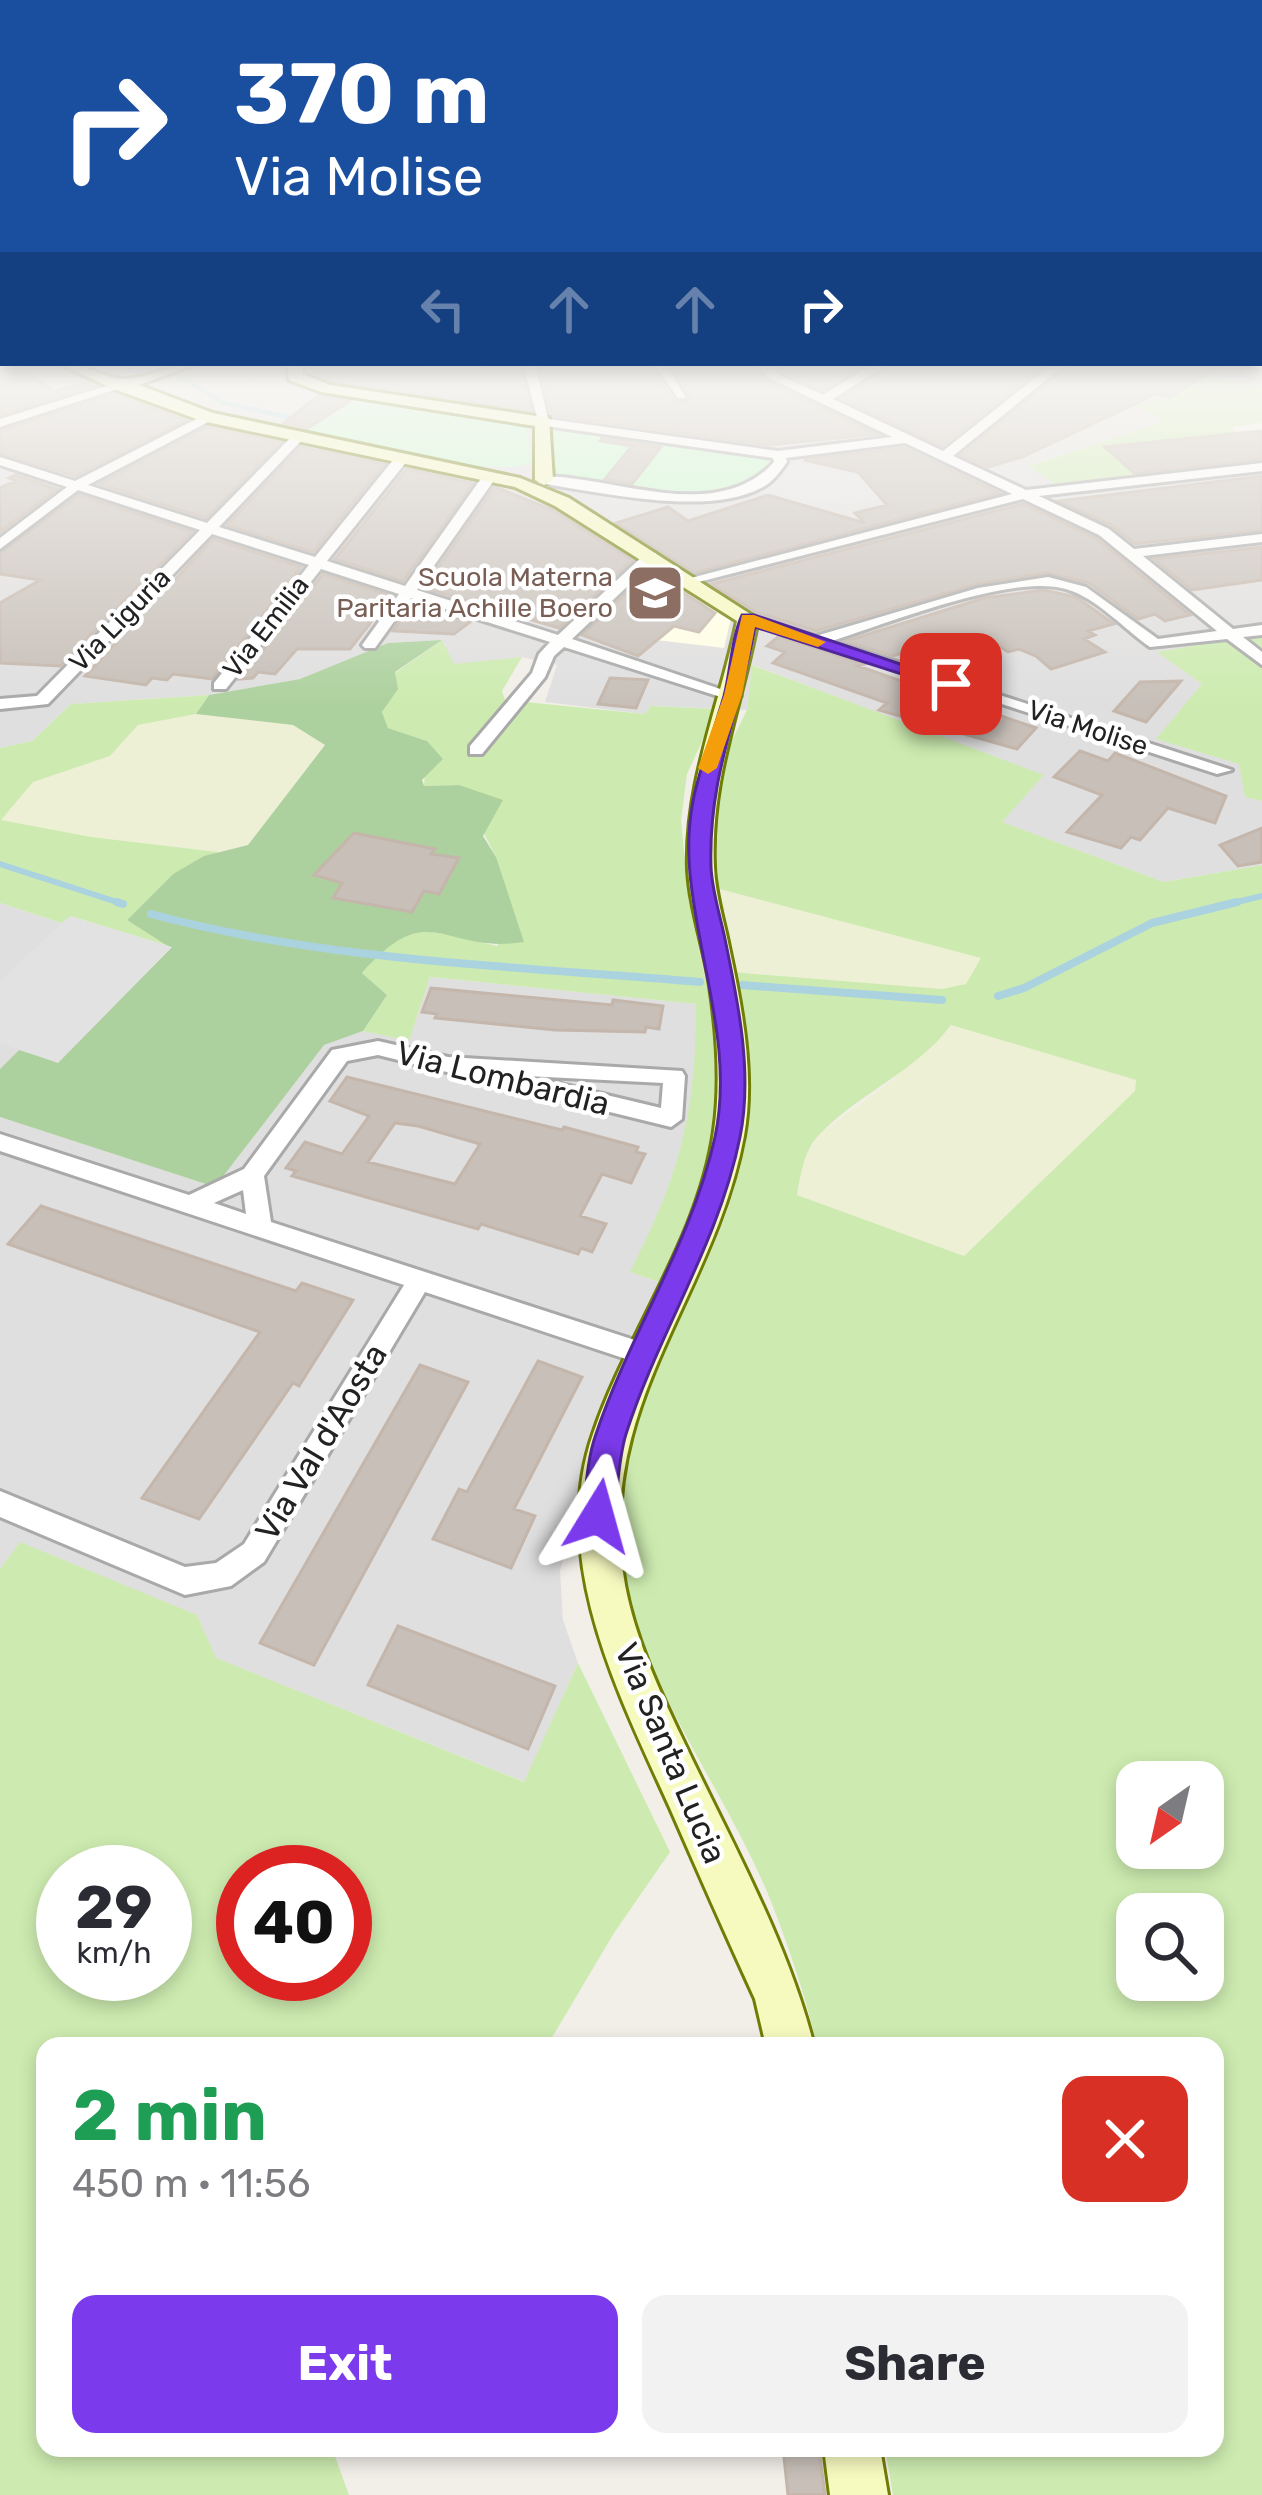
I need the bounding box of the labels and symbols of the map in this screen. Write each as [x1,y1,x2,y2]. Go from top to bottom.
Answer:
place label: Scuola Materna Paritaria Achille Boero [336,561,613,624]
street label: Via Liguria [63,562,177,678]
school or university icon: Scuola Materna Paritaria Achille Boero [624,562,686,624]
street label: Via Emilia [216,570,316,684]
pin [900,633,1002,735]
street label: Via Molise [1024,694,1152,762]
street label: Via Lombardia [392,1033,614,1123]
street label: Via Val d'Aosta [247,1337,395,1547]
position arrow [535,1453,661,1579]
street label: Via Santa Lucia [607,1637,735,1869]
north arrow [1116,1761,1224,1869]
speed limit sign: 40 [216,1845,372,2001]

